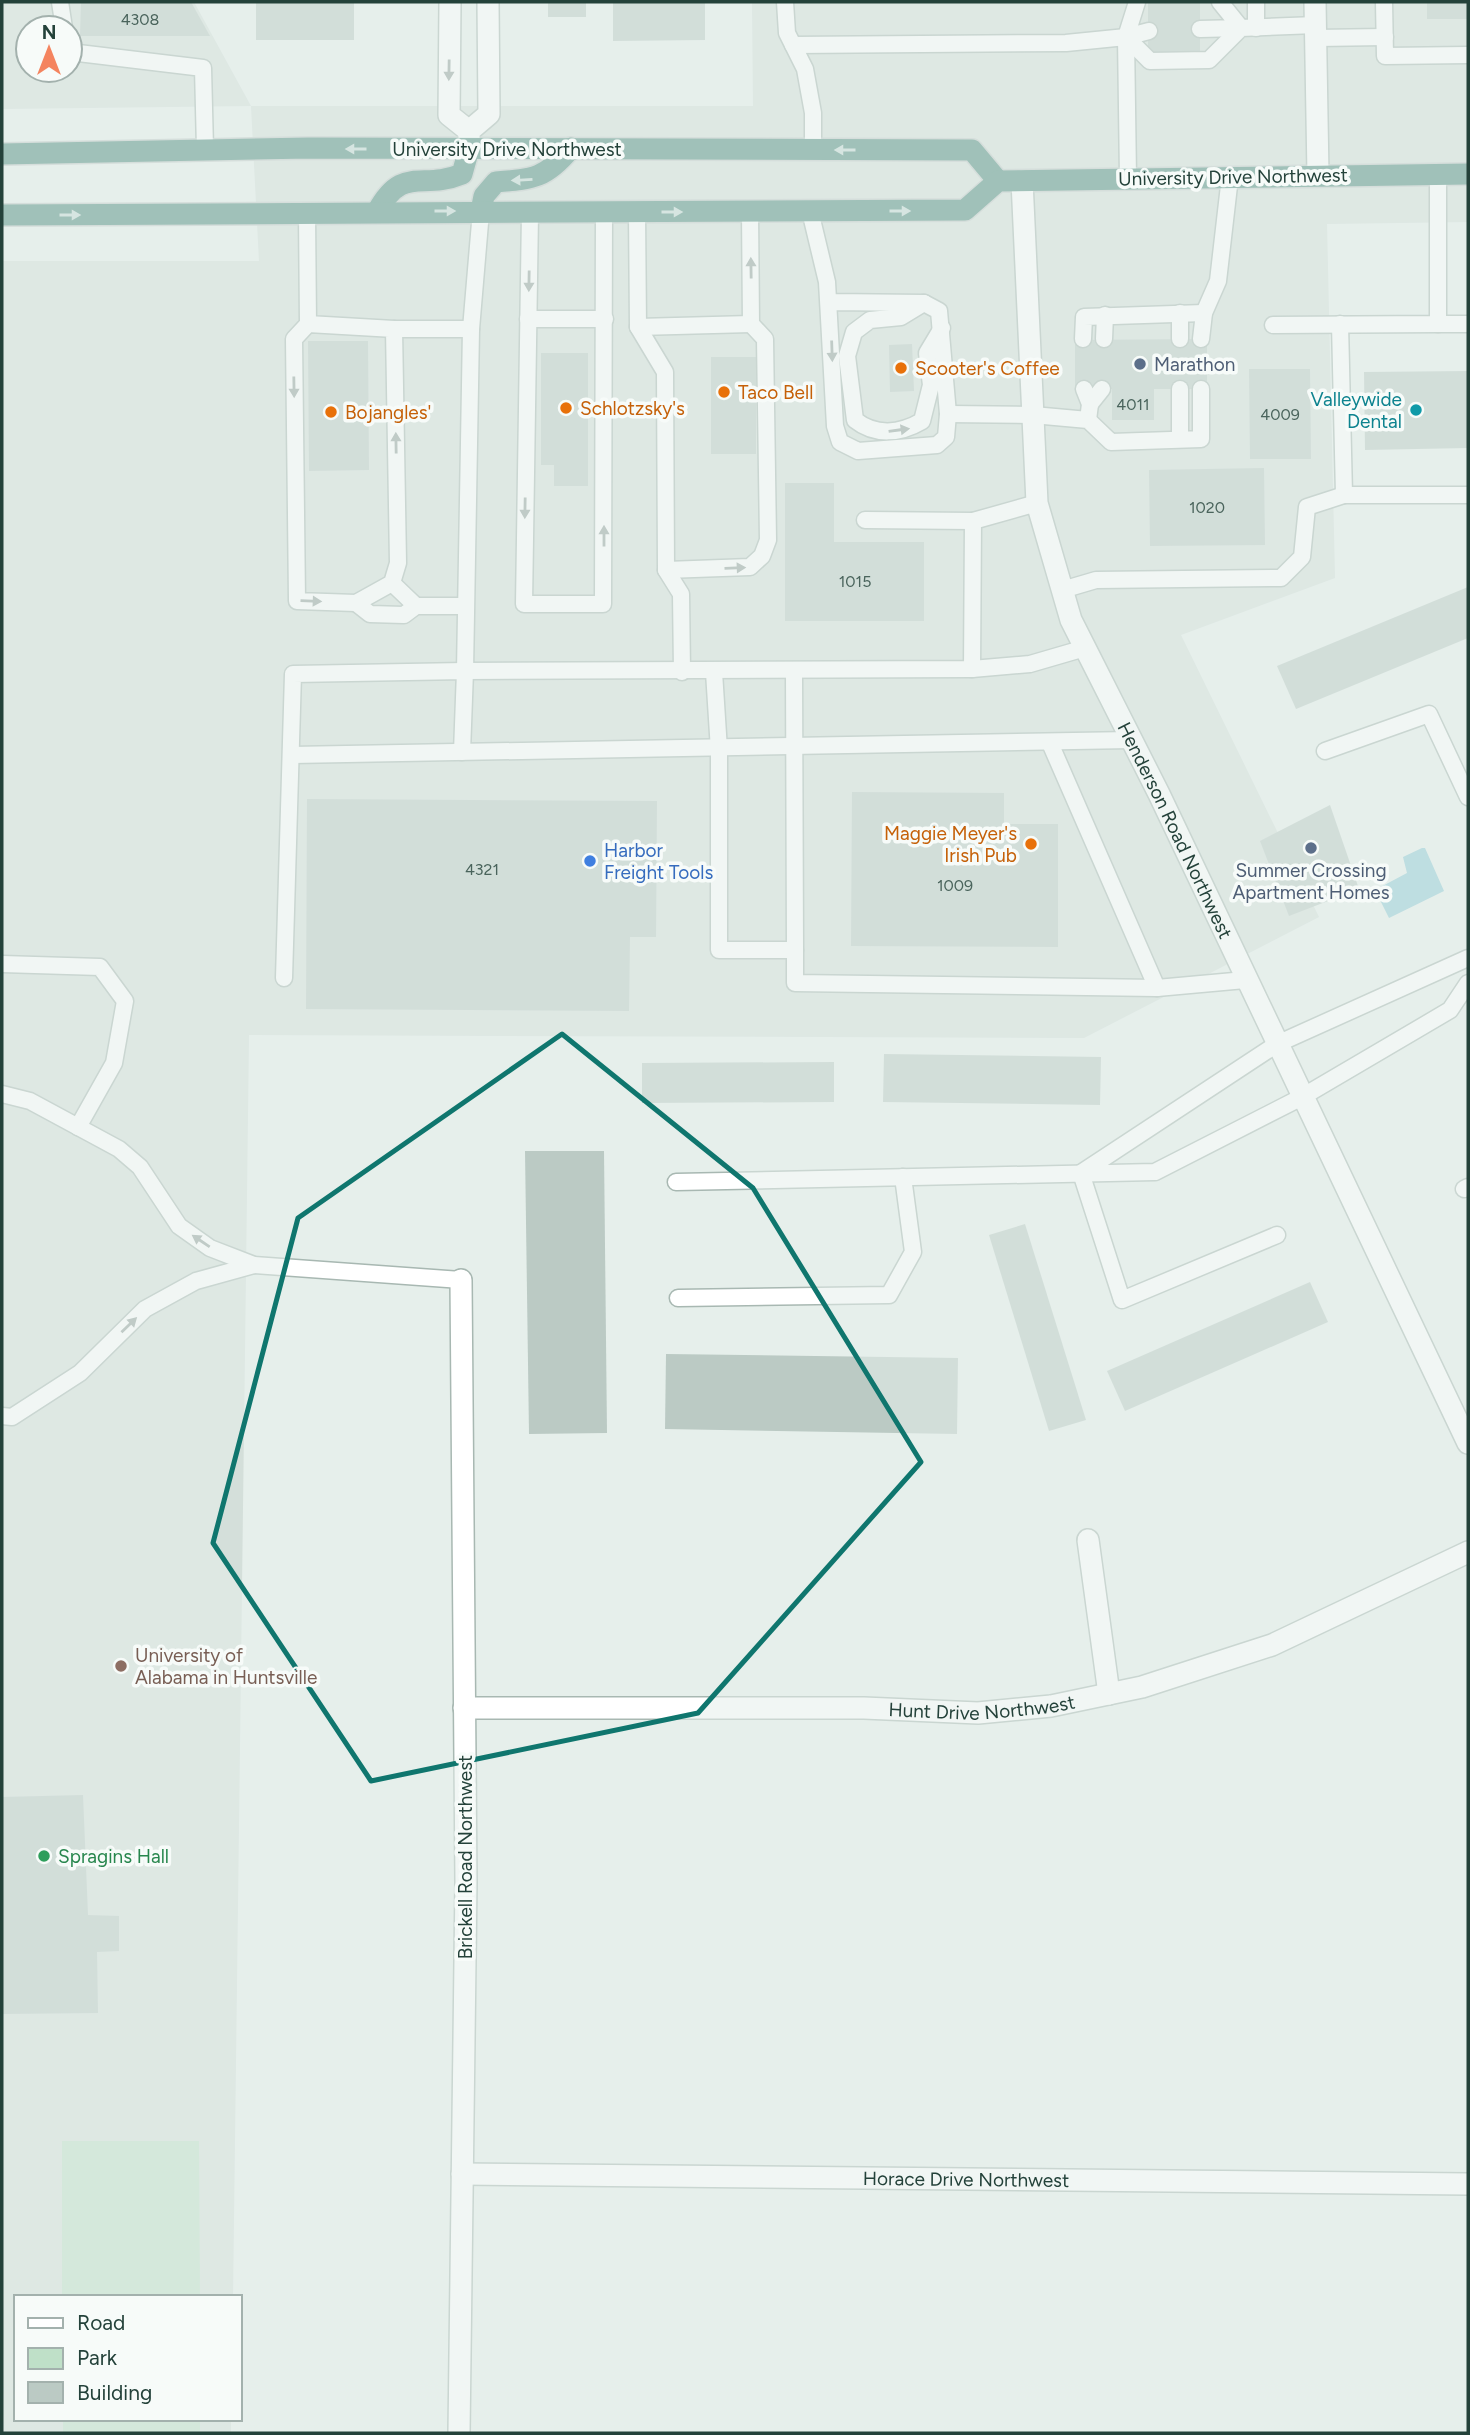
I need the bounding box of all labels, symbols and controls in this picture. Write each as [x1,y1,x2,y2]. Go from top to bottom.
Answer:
house number: 4308 [121,10,159,29]
north arrow [14,14,84,84]
text: N [42,21,56,44]
one-way arrow [443,59,455,81]
street label: University Drive Northwest [392,138,622,161]
one-way arrow [344,143,366,154]
one-way arrow [834,144,856,156]
street label: University Drive Northwest [1118,163,1348,191]
one-way arrow [511,175,533,186]
one-way arrow [889,205,911,217]
one-way arrow [434,206,456,217]
one-way arrow [662,206,684,218]
one-way arrow [59,209,81,221]
one-way arrow [745,257,756,279]
one-way arrow [523,270,534,292]
one-way arrow [826,340,837,362]
place label: Marathon [1154,353,1235,376]
marker: Marathon [1132,356,1148,372]
place label: Scooter's Coffee [915,357,1060,380]
marker: Scooter's Coffee [893,360,909,376]
one-way arrow [289,376,300,398]
place label: Taco Bell [738,381,813,404]
marker: Taco Bell [716,384,732,400]
place label: Valleywide Dental [1311,388,1402,433]
house number: 4011 [1116,395,1150,414]
place label: Schlotzsky's [580,397,685,420]
marker: Schlotzsky's [558,400,574,416]
place label: Bojangles' [345,401,431,424]
marker: Valleywide Dental [1408,402,1424,418]
marker: Bojangles' [323,404,339,420]
house number: 4009 [1260,405,1300,424]
one-way arrow [888,424,910,435]
one-way arrow [391,432,402,454]
one-way arrow [519,498,531,520]
house number: 1020 [1189,498,1225,517]
one-way arrow [598,525,610,547]
one-way arrow [724,562,746,573]
house number: 1015 [839,572,871,591]
one-way arrow [300,596,322,607]
street label: Henderson Road Northwest [1113,718,1238,942]
place label: Maggie Meyer's Irish Pub [884,822,1017,867]
marker: Maggie Meyer's Irish Pub [1023,836,1039,852]
place label: Harbor Freight Tools [604,839,713,884]
marker: Summer Crossing Apartment Homes [1303,840,1319,856]
marker: Harbor Freight Tools [582,853,598,869]
place label: Summer Crossing Apartment Homes [1232,859,1390,904]
house number: 4321 [465,860,499,879]
house number: 1009 [937,876,973,895]
one-way arrow [191,1235,211,1248]
one-way arrow [120,1318,137,1334]
place label: University of Alabama in Huntsville [135,1644,317,1689]
marker: University of Alabama in Huntsville [113,1658,129,1674]
street label: Hunt Drive Northwest [888,1690,1077,1725]
street label: Brickell Road Northwest [454,1755,477,1959]
place label: Spragins Hall [58,1845,169,1868]
marker: Spragins Hall [36,1848,52,1864]
street label: Horace Drive Northwest [863,2166,1069,2192]
legend [14,2295,242,2421]
text: Road [77,2310,125,2335]
text: Park [77,2345,118,2370]
text: Building [77,2380,152,2405]

